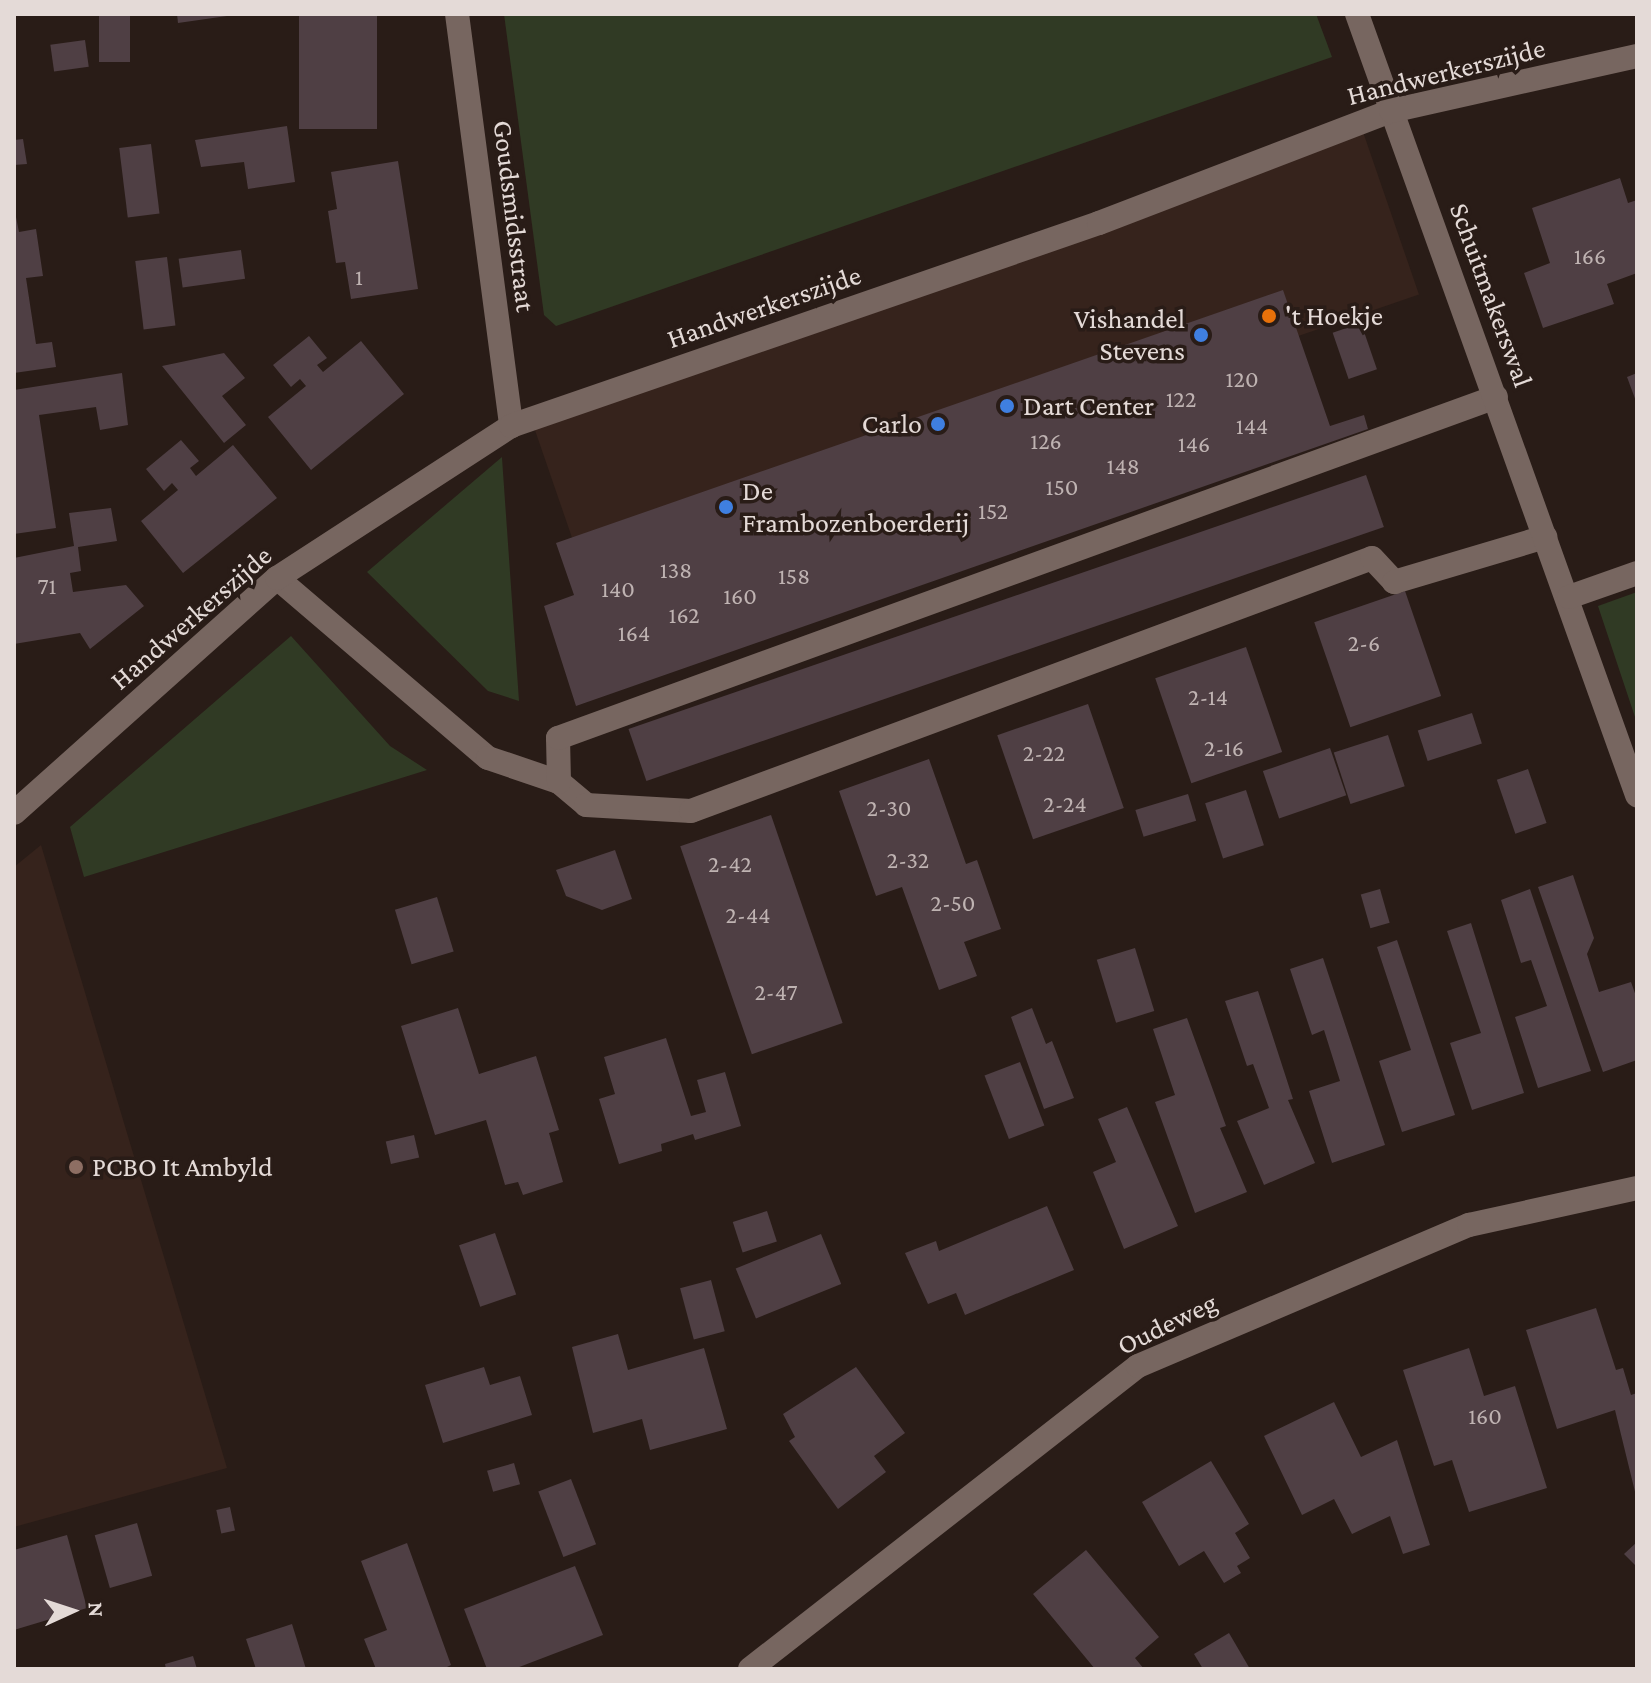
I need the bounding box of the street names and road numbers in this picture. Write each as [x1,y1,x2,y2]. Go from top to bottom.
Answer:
street label: Handwerkerszijde [1343,31,1549,113]
street label: Goudsmidsstraat [486,118,542,314]
street label: Schuitmakerswal [1442,198,1540,392]
street label: Handwerkerszijde [663,258,865,356]
street label: Handwerkerszijde [103,539,279,697]
street label: Oudeweg [1112,1285,1222,1363]

